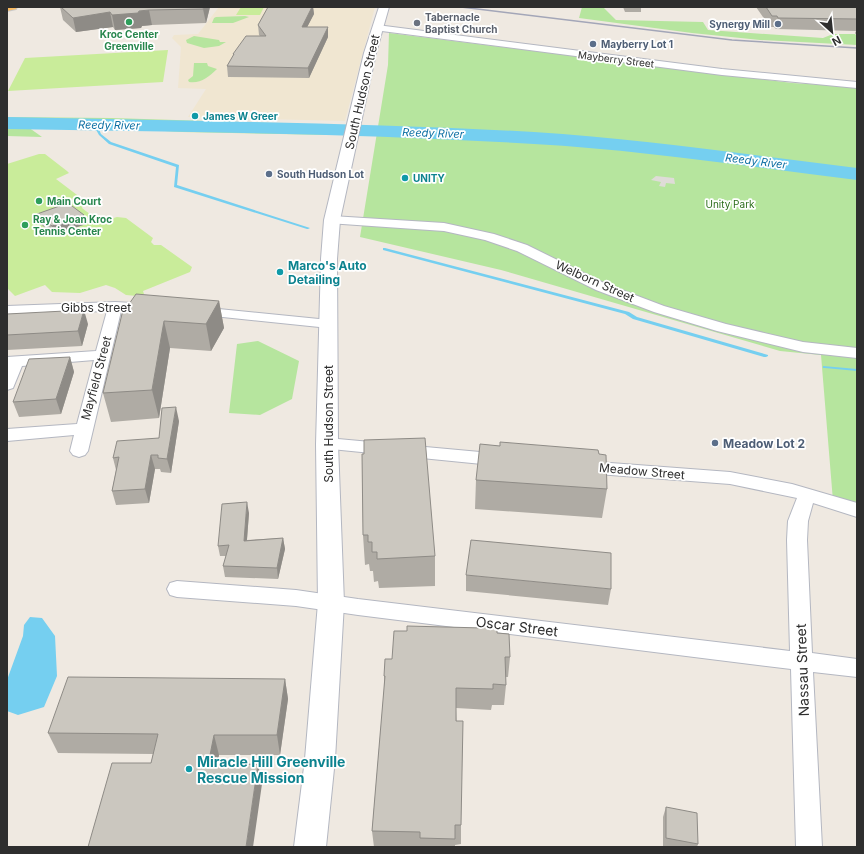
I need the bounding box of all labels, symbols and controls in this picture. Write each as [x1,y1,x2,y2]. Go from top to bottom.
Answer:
place label: Tabernacle Baptist Church [425,11,498,35]
north arrow [812,12,852,52]
marker: Kroc Center Greenville [124,17,134,27]
marker: Tabernacle Baptist Church [412,18,422,28]
place label: Synergy Mill [709,18,770,31]
marker: Synergy Mill [773,19,783,29]
place label: Kroc Center Greenville [100,28,158,52]
street label: South Hudson Street [341,33,383,151]
text: N [830,33,843,49]
place label: Mayberry Lot 1 [601,38,673,51]
marker: Mayberry Lot 1 [588,39,598,49]
street label: Mayberry Street [577,48,655,70]
place label: James W Greer [203,110,278,122]
marker: James W Greer [190,111,200,121]
water label: Reedy River [78,117,141,133]
water label: Reedy River [402,125,465,141]
water label: Reedy River [724,150,788,172]
place label: South Hudson Lot [277,168,364,180]
marker: South Hudson Lot [264,169,274,179]
place label: UNITY [413,172,446,184]
marker: UNITY [400,173,410,183]
place label: Main Court [47,195,101,207]
marker: Main Court [34,196,44,206]
park label: Unity Park [705,198,755,210]
place label: Ray & Joan Kroc Tennis Center [33,213,112,237]
marker: Ray & Joan Kroc Tennis Center [20,220,30,230]
street label: Welborn Street [553,257,637,305]
place label: Marco's Auto Detailing [288,258,367,287]
marker: Marco's Auto Detailing [275,267,285,277]
street label: Gibbs Street [61,300,131,315]
street label: Mayfield Street [78,334,114,422]
street label: South Hudson Street [321,365,336,483]
place label: Meadow Lot 2 [723,436,805,451]
marker: Meadow Lot 2 [710,438,720,448]
street label: Meadow Street [598,460,686,482]
street label: Oscar Street [475,613,560,640]
street label: Nassau Street [792,623,812,717]
place label: Miracle Hill Greenville Rescue Mission [197,753,345,786]
marker: Miracle Hill Greenville Rescue Mission [184,764,194,774]

